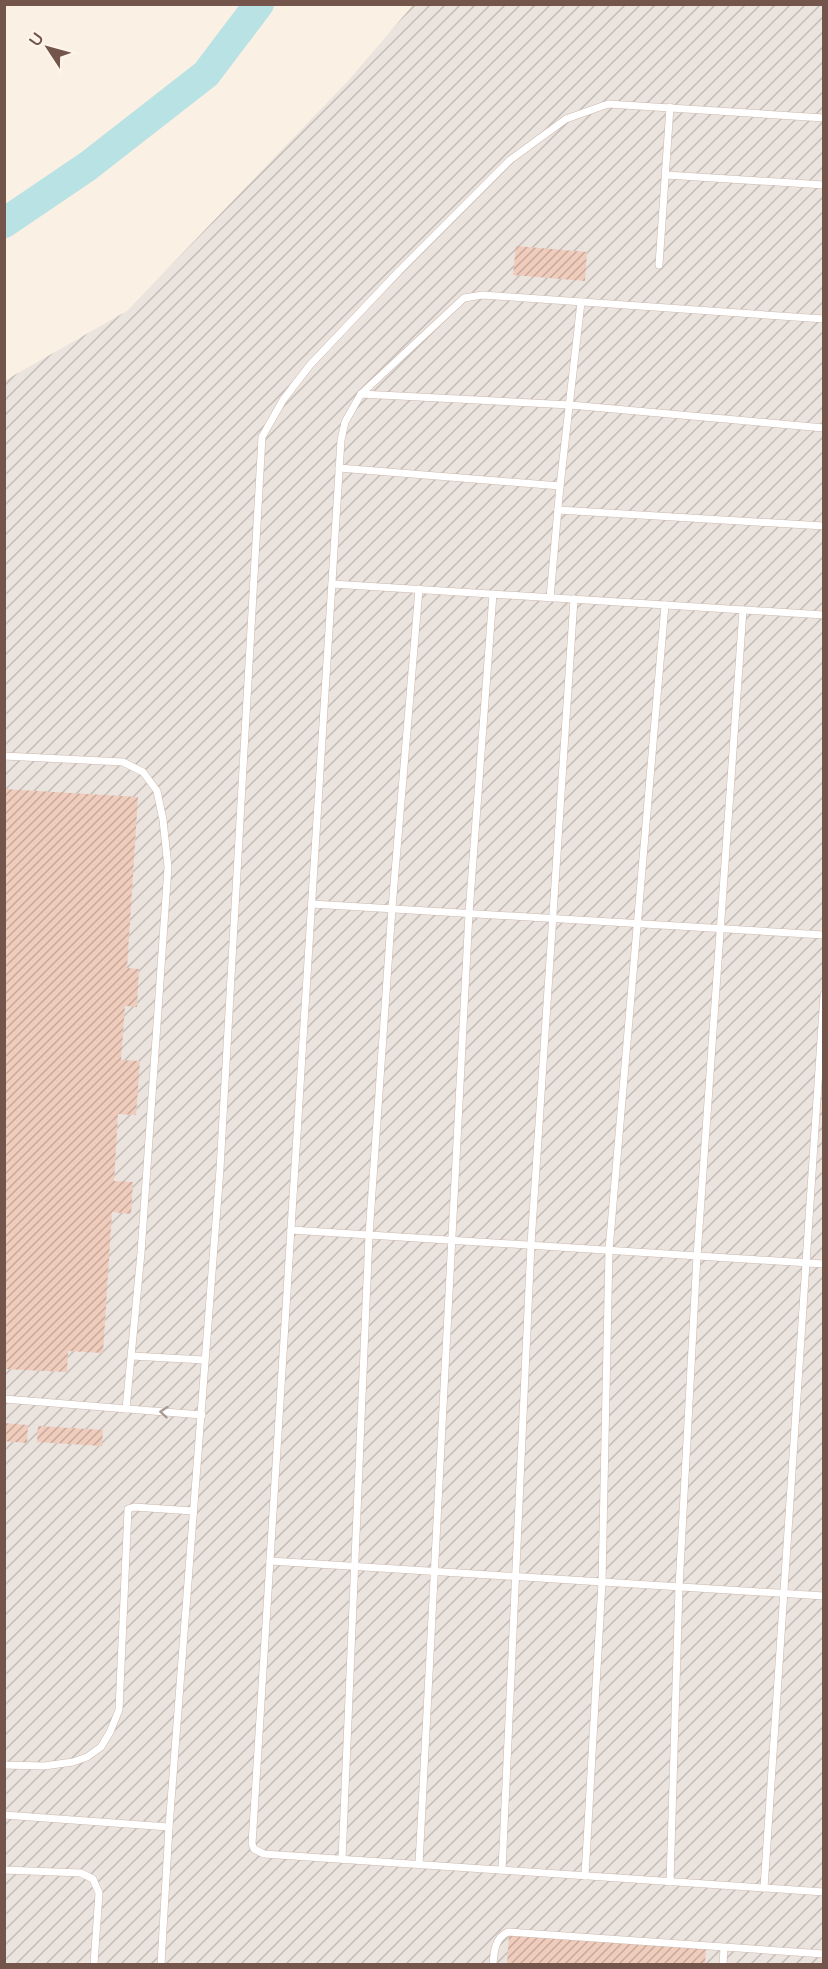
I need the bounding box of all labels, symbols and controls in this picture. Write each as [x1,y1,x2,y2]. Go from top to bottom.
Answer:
north arrow [18,18,78,78]
text: U [25,29,48,51]
one-way arrow [159,1406,168,1419]

